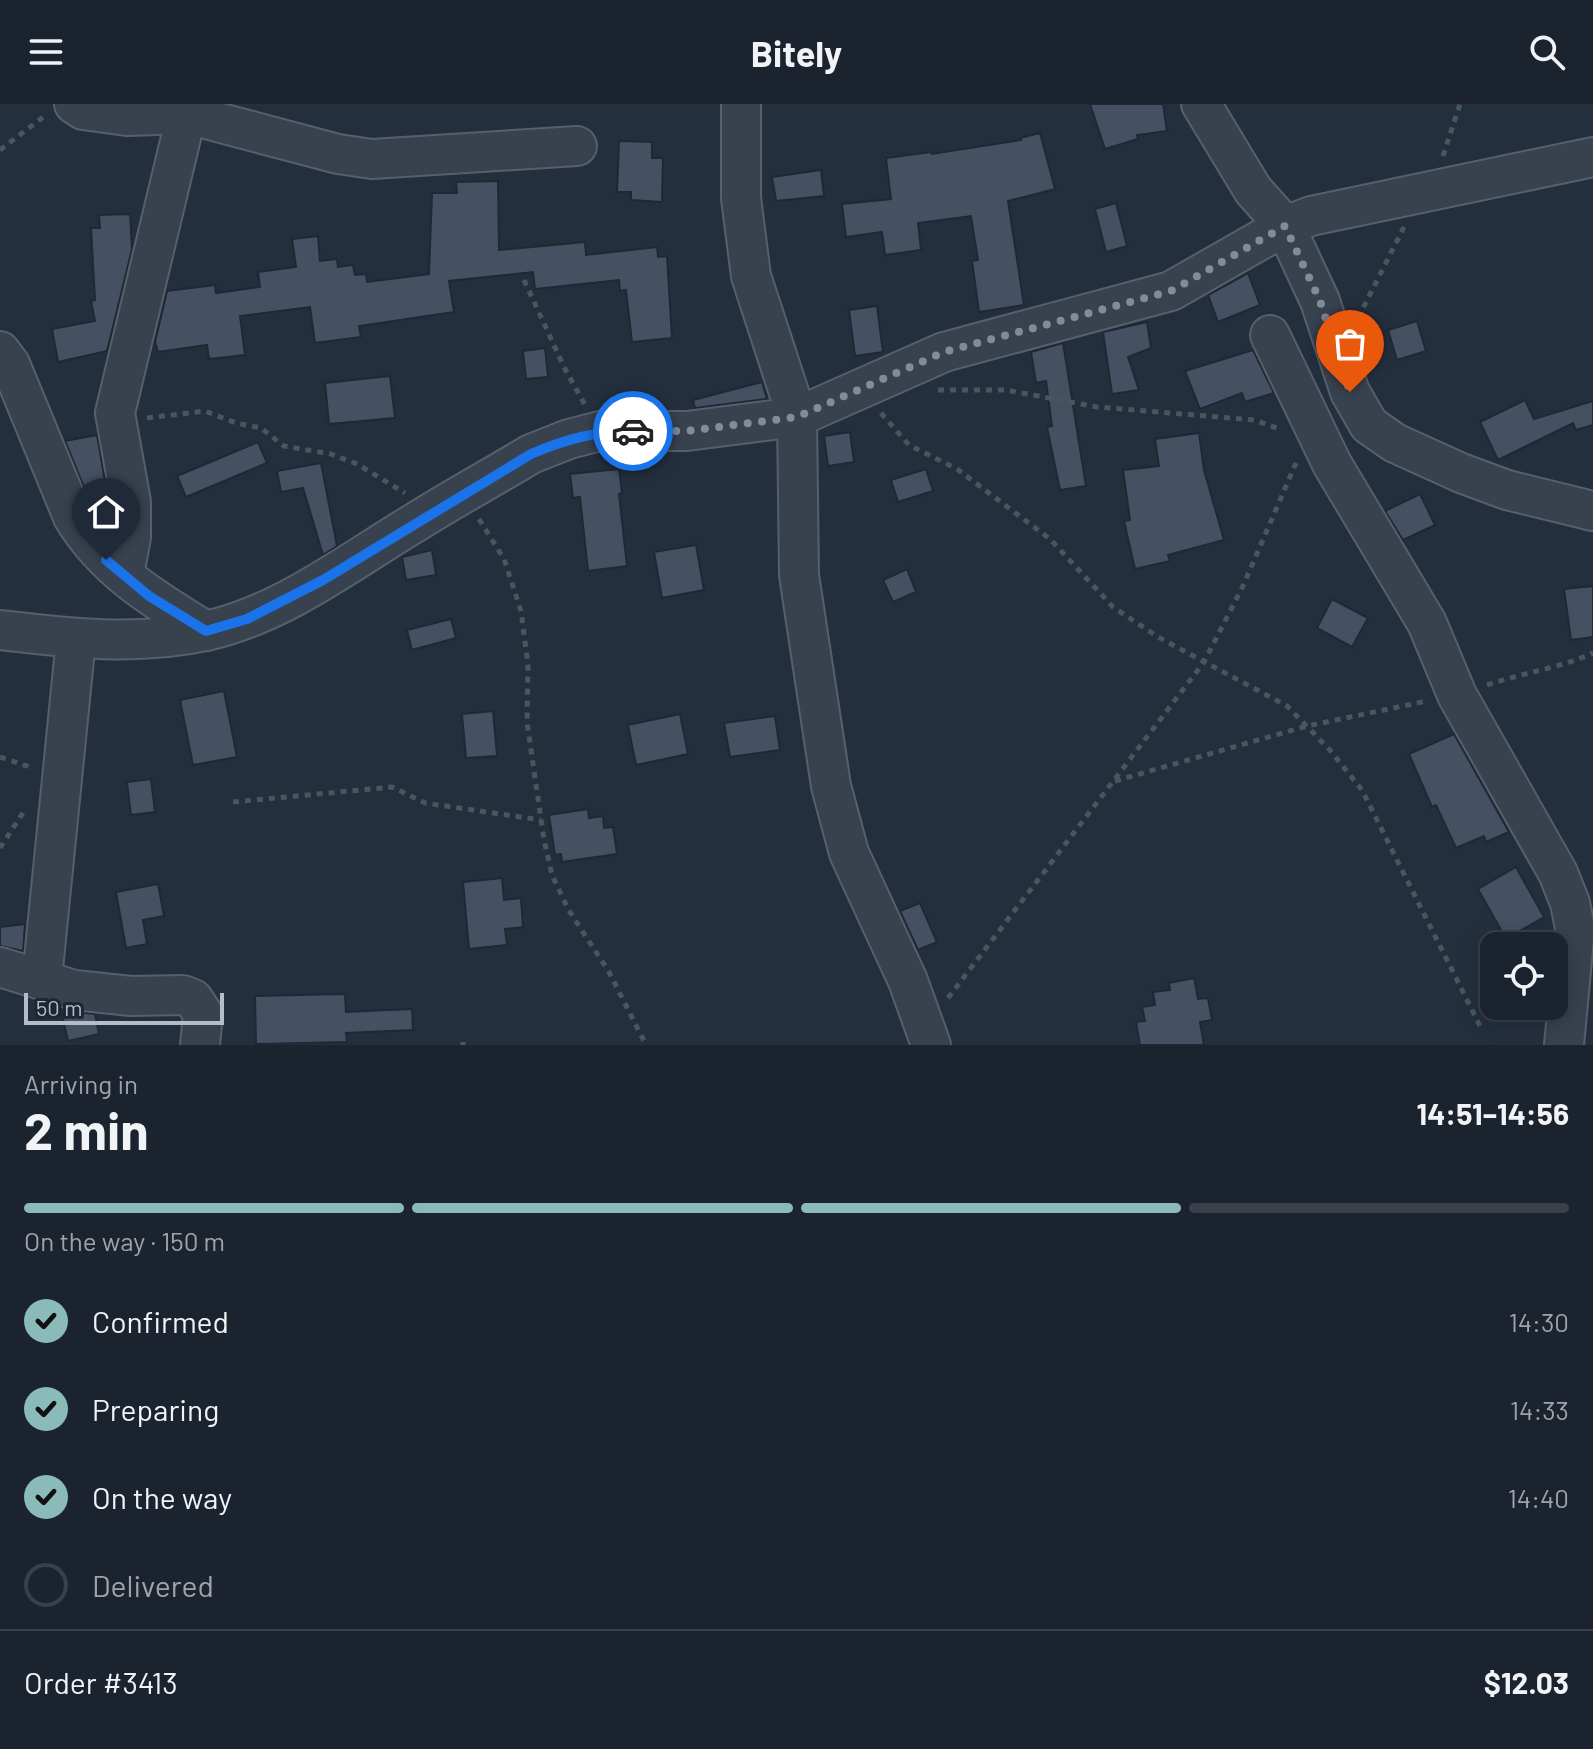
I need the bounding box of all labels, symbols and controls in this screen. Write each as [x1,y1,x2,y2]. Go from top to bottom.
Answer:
icon: menu [24,30,68,74]
icon: search [1525,30,1569,74]
text: Bitely [751,31,842,74]
pin [1316,310,1384,392]
icon: bag [1328,322,1372,366]
courier [593,391,673,471]
icon: car [611,409,655,453]
pin [72,478,140,560]
icon: home [84,490,128,534]
map controls [1480,932,1568,1020]
button: locate [1480,932,1568,1020]
scale bar [24,989,224,1025]
text: 50 m [36,994,82,1020]
text: Arriving in [24,1068,138,1099]
text: 14:51–14:56 [1417,1095,1569,1131]
text: 2 min [24,1098,149,1160]
text: On the way · 150 m [24,1225,225,1256]
icon: check [24,1299,68,1343]
text: Confirmed [92,1303,229,1339]
text: 14:30 [1509,1306,1569,1337]
icon: check [24,1387,68,1431]
text: Preparing [92,1391,219,1427]
text: 14:33 [1510,1394,1569,1425]
icon: check [24,1475,68,1519]
text: On the way [92,1479,232,1515]
text: 14:40 [1508,1482,1569,1513]
text: Delivered [92,1567,214,1603]
text: Order #3413 [24,1664,178,1700]
text: $12.03 [1484,1664,1569,1700]

